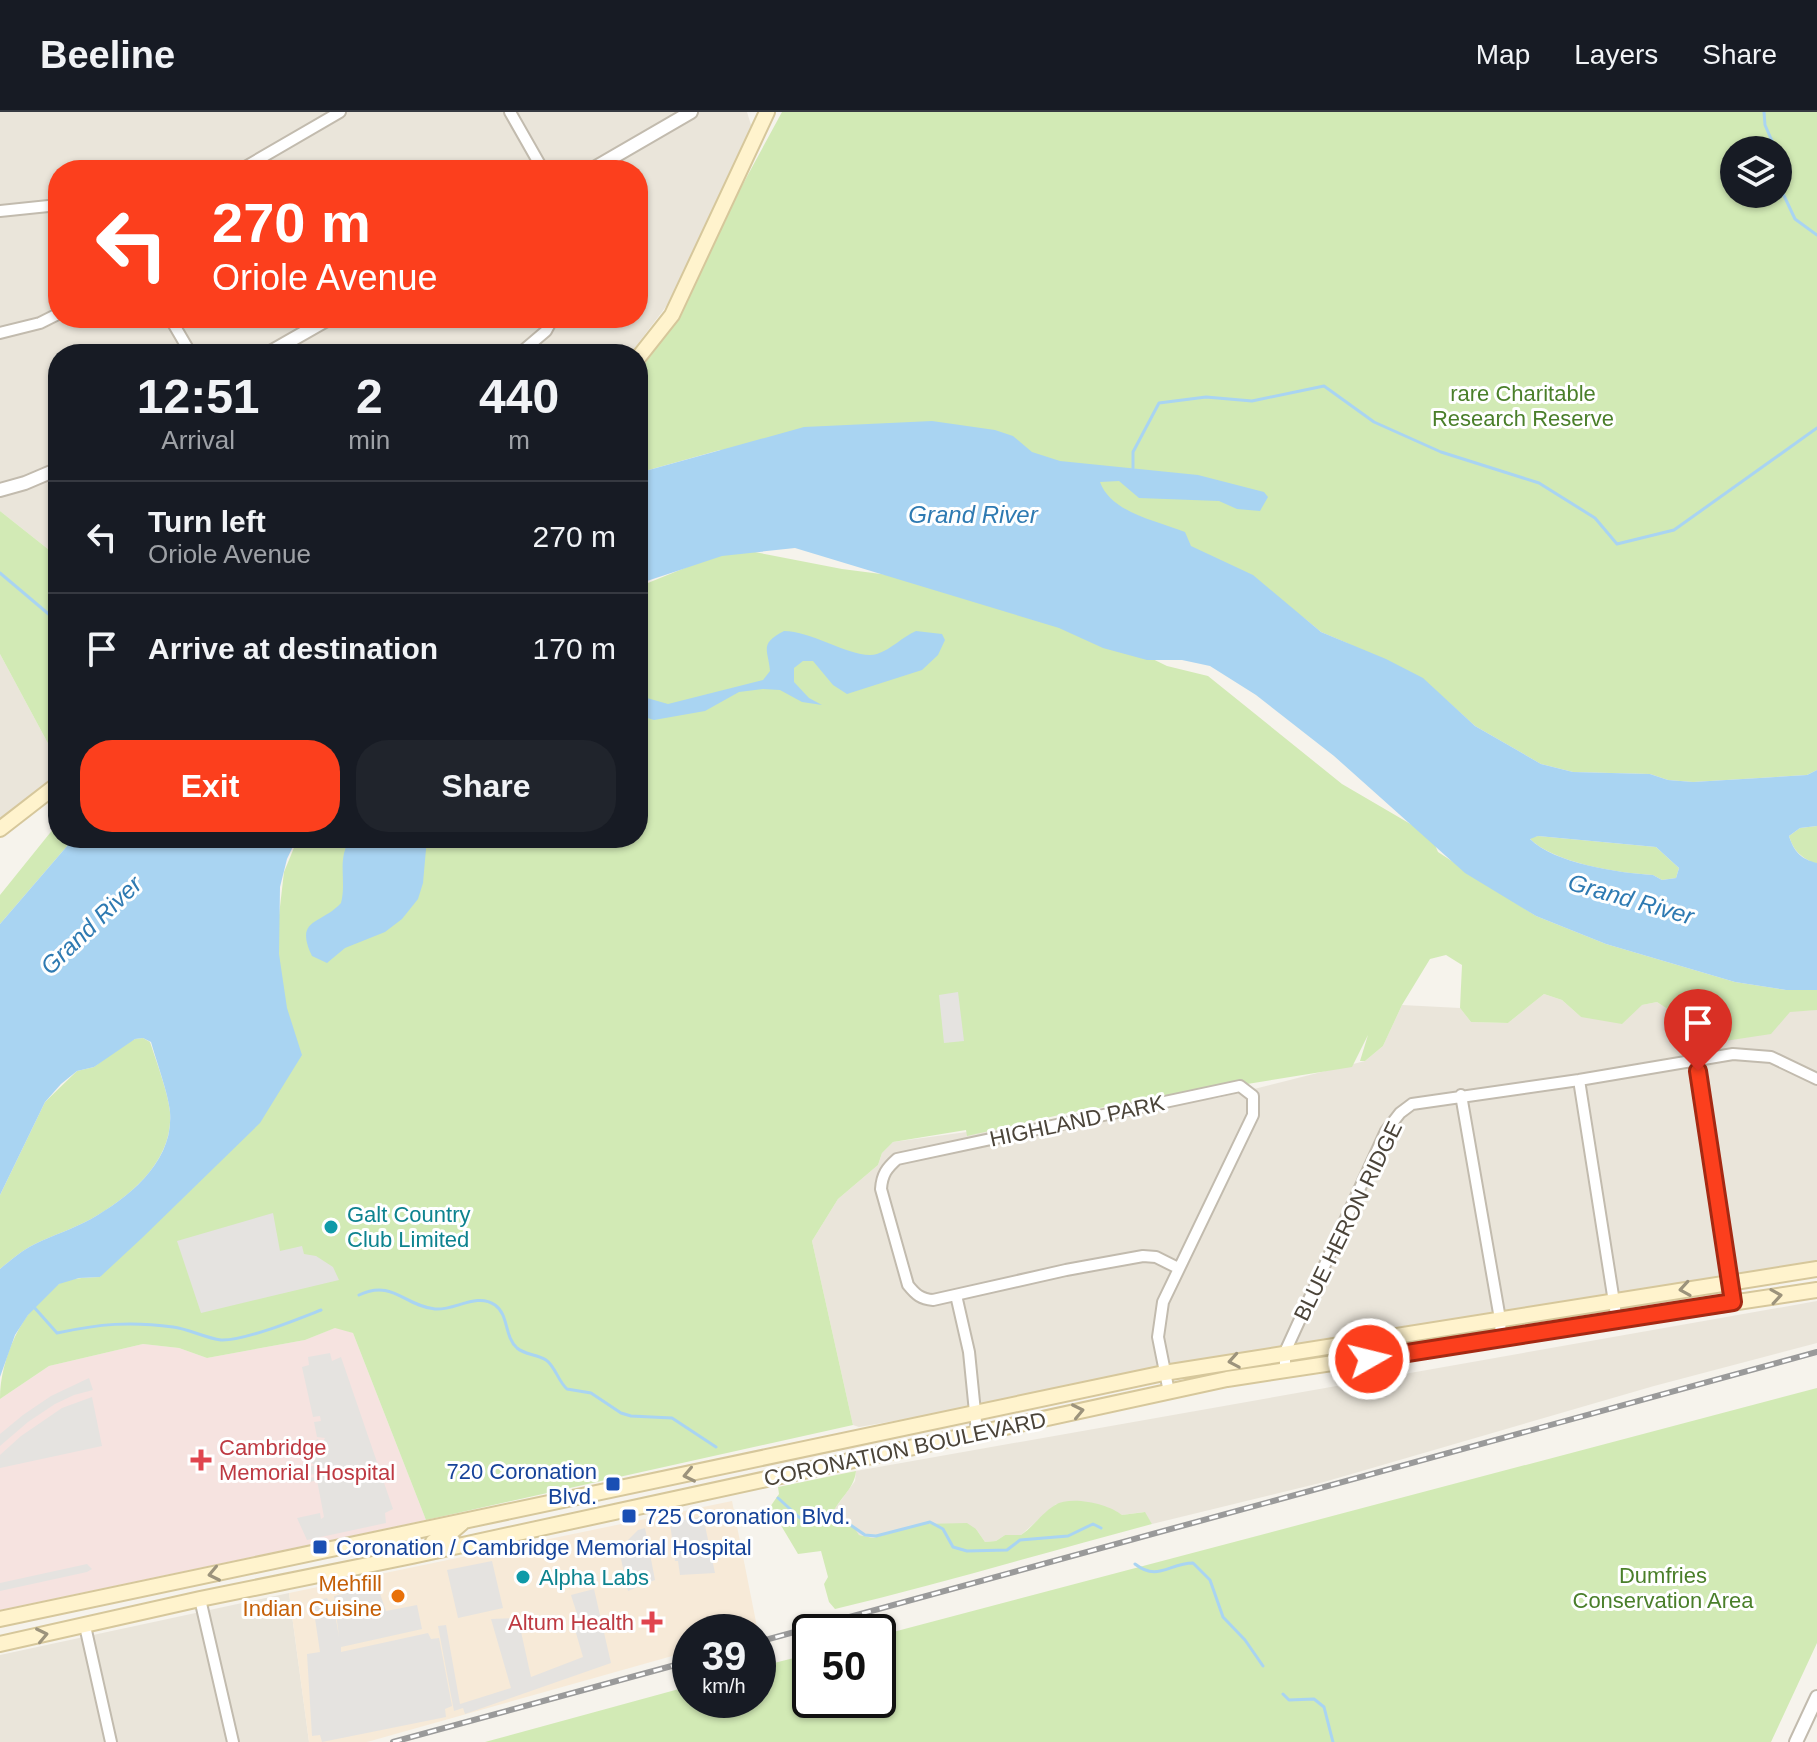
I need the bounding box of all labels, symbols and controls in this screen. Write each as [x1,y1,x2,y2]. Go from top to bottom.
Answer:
text: Beeline [40,34,175,76]
text: Map [1476,39,1530,70]
text: Layers [1574,39,1658,70]
text: Share [1702,39,1777,70]
map controls [1720,136,1792,208]
button: layers [1720,136,1792,208]
text: 270 m [212,191,371,254]
icon: left [80,192,184,296]
text: Oriole Avenue [212,257,438,298]
text: 12:51 [137,370,260,423]
text: 2 [356,370,383,423]
text: 440 [479,370,559,423]
park label: rare Charitable Research Reserve [1432,381,1614,431]
text: Arrival [161,425,235,455]
text: min [348,425,390,455]
text: m [508,425,530,455]
water label: Grand River [908,501,1039,528]
text: Turn left [148,505,266,538]
icon: left [80,515,124,559]
text: 270 m [533,520,616,553]
text: Oriole Avenue [148,539,311,569]
icon: arrive [80,627,124,671]
text: Arrive at destination [148,632,438,665]
text: 170 m [533,632,616,665]
button: Exit [80,740,340,832]
button: Share [356,740,616,832]
water label: Grand River [1565,868,1698,930]
water label: Grand River [35,870,148,980]
pin [1664,989,1732,1071]
icon: arrive [1676,1001,1720,1045]
street label: HIGHLAND PARK [987,1090,1167,1152]
street label: BLUE HERON RIDGE [1289,1117,1407,1325]
place label: Galt Country Club Limited [347,1202,471,1252]
marker: Galt Country Club Limited [322,1218,340,1236]
one-way arrow [1678,1280,1691,1297]
one-way arrow [1770,1288,1783,1305]
position arrow [1327,1317,1411,1401]
one-way arrow [1227,1351,1241,1368]
one-way arrow [1071,1403,1084,1420]
street label: CORONATION BOULEVARD [762,1407,1048,1491]
place label: Cambridge Memorial Hospital [219,1435,395,1485]
marker: Cambridge Memorial Hospital [190,1449,212,1471]
place label: 720 Coronation Blvd. [447,1459,597,1509]
one-way arrow [682,1466,696,1483]
marker: 720 Coronation Blvd. [604,1475,622,1493]
place label: 725 Coronation Blvd. [645,1504,850,1529]
marker: 725 Coronation Blvd. [620,1507,638,1525]
place label: Coronation / Cambridge Memorial Hospital [336,1535,752,1560]
marker: Coronation / Cambridge Memorial Hospital [311,1538,329,1556]
park label: Dumfries Conservation Area [1573,1563,1754,1613]
one-way arrow [208,1565,222,1582]
place label: Alpha Labs [539,1565,649,1590]
marker: Alpha Labs [514,1568,532,1586]
place label: Mehfill Indian Cuisine [243,1571,382,1621]
marker: Mehfill Indian Cuisine [389,1587,407,1605]
place label: Altum Health [508,1610,634,1635]
marker: Altum Health [641,1611,663,1633]
speed limit sign: 50 [792,1614,896,1718]
one-way arrow [35,1627,49,1644]
text: 39 [702,1634,746,1678]
text: km/h [702,1675,746,1697]

